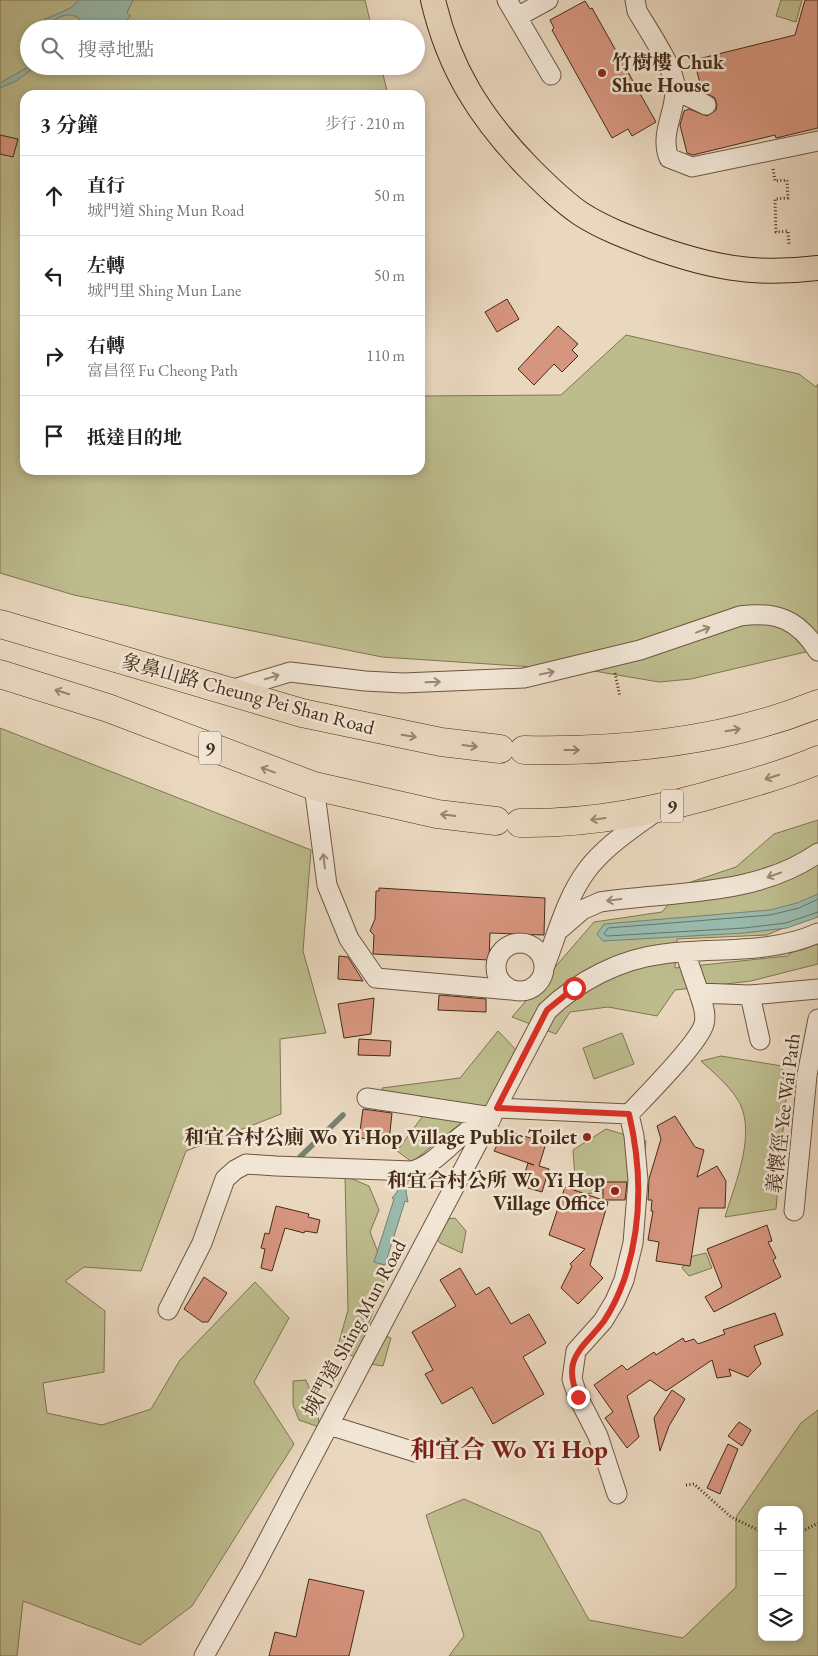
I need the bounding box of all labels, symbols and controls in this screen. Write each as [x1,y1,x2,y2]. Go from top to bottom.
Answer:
search box [20,20,425,75]
icon: search [38,34,66,62]
text: 搜尋地點 [78,37,154,62]
place label: 竹樹樓 Chuk Shue House [612,49,725,98]
marker: 竹樹樓 Chuk Shue House [596,67,608,79]
text: 3 分鐘 [40,111,98,138]
text: 步行 · 210 m [325,113,405,134]
text: 直行 [87,173,125,198]
icon: ahead [40,182,68,210]
text: 50 m [374,185,405,206]
text: 城門道 Shing Mun Road [87,200,244,221]
text: 左轉 [87,253,125,278]
icon: left [40,262,68,290]
text: 50 m [374,265,405,286]
text: 城門里 Shing Mun Lane [87,280,241,301]
text: 右轉 [87,333,125,358]
icon: right [40,342,68,370]
text: 110 m [366,345,405,366]
text: 富昌徑 Fu Cheong Path [87,360,238,381]
icon: arrive [40,422,68,450]
text: 抵達目的地 [87,425,182,450]
one-way arrow [695,625,710,634]
street label: 象鼻山路 Cheung Pei Shan Road [119,648,378,741]
one-way arrow [538,668,554,678]
one-way arrow [264,672,280,682]
one-way arrow [425,678,441,687]
one-way arrow [54,687,70,697]
one-way arrow [725,725,741,735]
road number: 9 [199,731,221,764]
one-way arrow [400,731,416,741]
one-way arrow [462,741,478,751]
one-way arrow [564,746,580,755]
one-way arrow [260,765,276,774]
one-way arrow [765,772,781,782]
road number: 9 [661,789,683,822]
one-way arrow [440,810,456,820]
one-way arrow [590,815,606,825]
one-way arrow [318,854,328,870]
one-way arrow [767,870,783,880]
one-way arrow [607,895,623,905]
route start [563,977,586,1000]
street label: 義懷徑 Yee Wai Path [760,1032,806,1194]
place label: 和宜合村公廁 Wo Yi Hop Village Public Toilet [184,1124,577,1150]
marker: 和宜合村公廁 Wo Yi Hop Village Public Toilet [581,1131,593,1143]
place label: 和宜合村公所 Wo Yi Hop Village Office [387,1167,605,1216]
marker: 和宜合村公所 Wo Yi Hop Village Office [609,1185,621,1197]
street label: 城門道 Shing Mun Road [296,1234,412,1421]
route end [567,1386,590,1409]
district label: 和宜合 Wo Yi Hop [410,1433,608,1465]
map controls [758,1506,803,1641]
button: + [758,1506,803,1551]
button: − [758,1551,803,1596]
button: layers [758,1596,803,1641]

